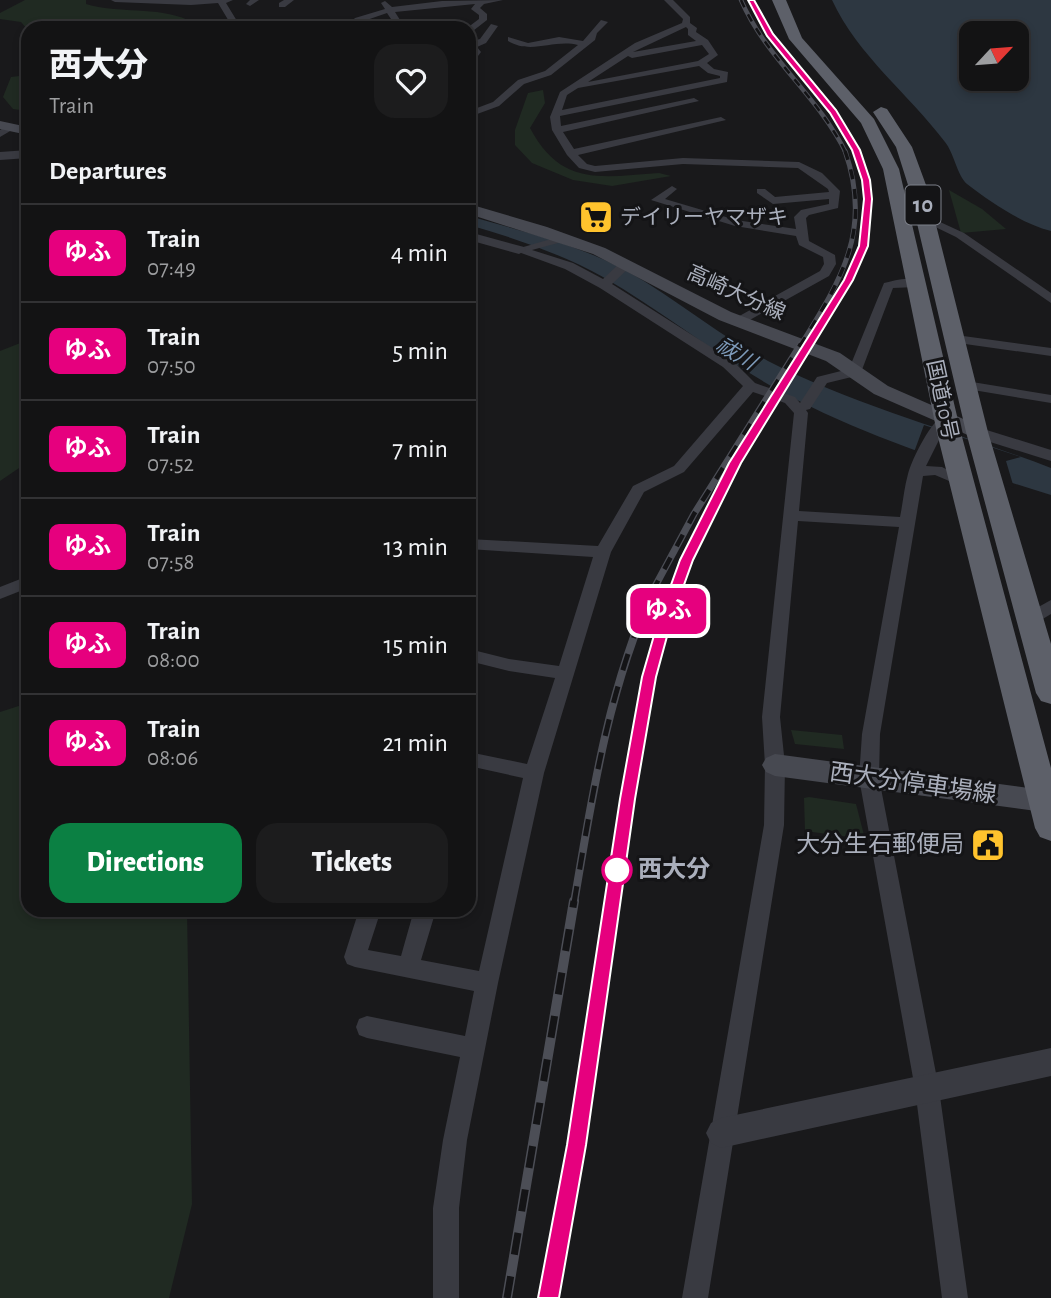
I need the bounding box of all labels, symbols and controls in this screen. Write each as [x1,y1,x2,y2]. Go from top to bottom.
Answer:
north arrow [959,21,1029,91]
map controls [959,21,1029,91]
button: heart [374,44,448,118]
text: 西大分 [49,50,148,83]
text: Train [49,95,94,118]
text: Departures [49,158,167,184]
road number: 10 [906,186,940,224]
supermarket icon: デイリーヤマザキ [577,198,615,236]
place label: デイリーヤマザキ [620,206,788,228]
text: Train [147,226,200,252]
text: 4 min [391,240,448,266]
text: ゆふ [64,241,111,265]
text: 07:49 [147,257,196,280]
street label: 高崎大分線 [684,261,789,324]
text: Train [147,324,200,350]
water label: 祓川 [713,333,762,375]
text: 5 min [392,338,448,364]
text: ゆふ [64,339,111,363]
text: 07:50 [147,355,196,378]
street label: 国道10号 [923,358,962,442]
text: Train [147,422,200,448]
text: 7 min [392,436,448,462]
text: ゆふ [64,437,111,461]
text: 07:52 [147,453,194,476]
text: Train [147,520,200,546]
text: 13 min [384,534,448,560]
text: ゆふ [64,535,111,559]
text: 07:58 [147,551,195,574]
line badge: ゆふ [636,588,700,634]
text: ゆふ [644,599,692,623]
text: Train [147,618,200,644]
text: 15 min [383,632,448,658]
text: ゆふ [64,633,111,657]
text: 08:00 [147,649,200,672]
text: Train [147,716,200,742]
text: 21 min [382,730,448,756]
text: ゆふ [64,731,111,755]
text: 08:06 [147,747,198,770]
street label: 西大分停車場線 [828,758,998,808]
button: Directions [49,823,242,903]
button: Tickets [256,823,448,903]
public building icon: 大分生石郵便局 [969,826,1007,864]
place label: 大分生石郵便局 [796,831,964,857]
marker: 西大分 [602,855,632,885]
place label: 西大分 [638,856,710,882]

